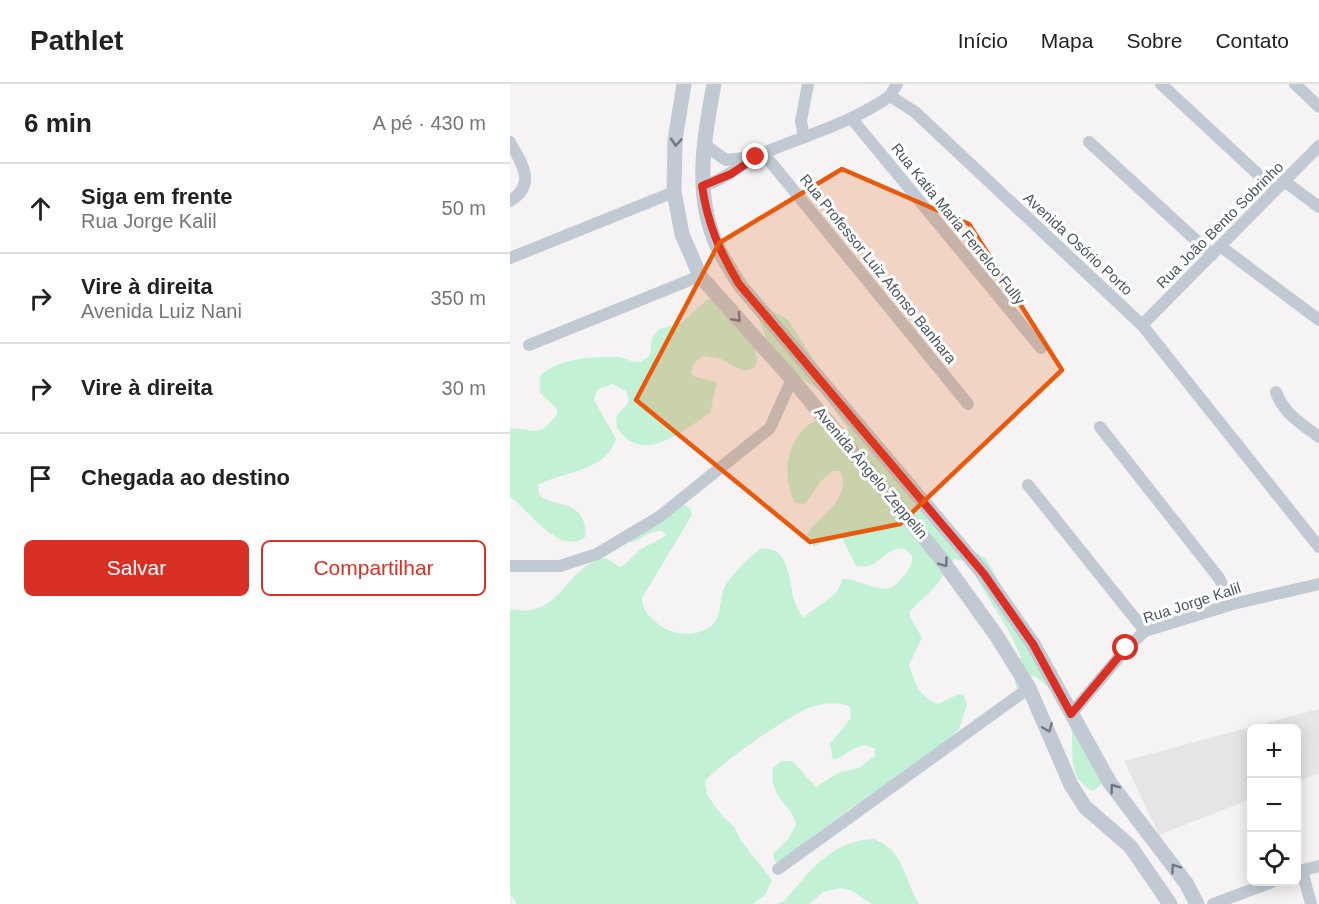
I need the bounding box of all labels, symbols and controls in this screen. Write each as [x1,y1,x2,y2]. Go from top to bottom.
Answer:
text: Pathlet [30,25,123,56]
text: Início [958,29,1008,52]
text: Mapa [1041,29,1093,52]
text: Sobre [1126,29,1182,52]
text: Contato [1215,29,1289,52]
text: 6 min [24,108,92,138]
text: A pé · 430 m [373,112,486,134]
one-way arrow [670,137,683,146]
street label: Rua Katia Maria Ferrelco Fully [888,140,1029,308]
route end [742,143,768,169]
street label: Rua João Bento Sobrinho [1153,158,1286,291]
street label: Rua Professor Luiz Afonso Banhara [797,171,960,367]
text: Siga em frente [81,184,233,209]
street label: Avenida Osório Porto [1021,189,1136,298]
icon: ahead [24,192,57,225]
text: 50 m [442,197,486,219]
text: Rua Jorge Kalil [81,210,217,232]
text: Vire à direita [81,274,213,299]
icon: right [24,282,57,315]
text: 350 m [430,287,486,309]
text: Avenida Luiz Nani [81,300,242,322]
one-way arrow [730,311,741,322]
icon: right [24,372,57,405]
text: Vire à direita [81,375,213,400]
text: 30 m [442,377,486,399]
street label: Avenida Ângelo Zeppelin [811,403,931,542]
icon: arrive [24,462,57,495]
text: Chegada ao destino [81,465,290,490]
button: Salvar [24,540,249,596]
button: Compartilhar [261,540,486,596]
one-way arrow [937,557,948,568]
street label: Rua Jorge Kalil [1141,579,1243,626]
route start [1112,634,1138,660]
one-way arrow [1041,722,1053,733]
map controls [1247,724,1301,886]
button: + [1247,724,1301,778]
button: − [1247,778,1301,832]
one-way arrow [1111,784,1122,795]
button: locate [1247,832,1301,886]
one-way arrow [1171,864,1182,875]

